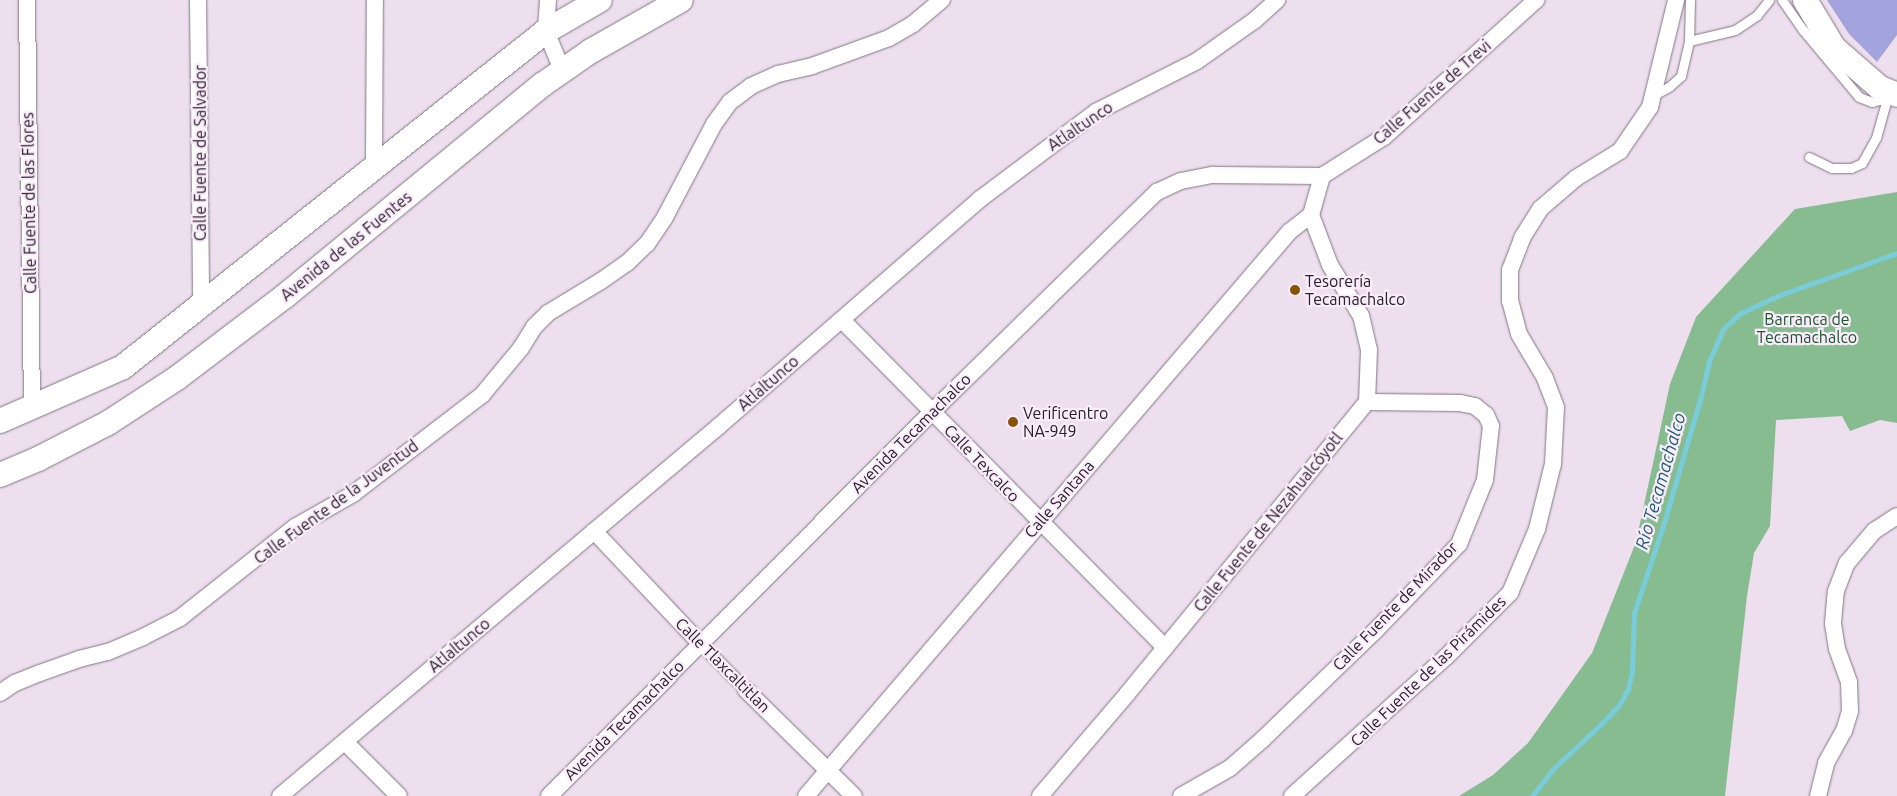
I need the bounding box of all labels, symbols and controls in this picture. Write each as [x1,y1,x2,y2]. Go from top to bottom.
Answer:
street label: Calle Fuente de Trevi [1369,36,1495,148]
street label: Calle Fuente de Salvador [190,65,210,241]
street label: Atlaltunco [1044,97,1116,155]
street label: Calle Fuente de las Flores [18,112,40,294]
street label: Avenida de las Fuentes [277,187,415,305]
place label: Tesorería Tecamachalco [1305,271,1405,309]
marker: Tesorería Tecamachalco [1289,284,1301,296]
park label: Barranca de Tecamachalco [1757,309,1857,347]
street label: Atlaltunco [734,351,802,415]
street label: Avenida Tecamachalco [847,369,975,497]
place label: Verificentro NA-949 [1023,403,1108,441]
water label: Río Tecamachalco [1630,410,1690,552]
marker: Verificentro NA-949 [1007,416,1019,428]
street label: Calle Texcalco [940,420,1024,506]
street label: Calle Fuente de Nezahualcóyotl [1190,428,1346,616]
street label: Calle Fuente de la Juventud [250,436,422,568]
street label: Calle Santana [1020,456,1098,542]
street label: Calle Fuente de Mirador [1328,538,1462,674]
street label: Calle Fuente de las Pirámides [1346,592,1510,750]
street label: Atlaltunco [424,614,494,676]
street label: Calle Tlaxcaltitlan [672,614,774,716]
street label: Avenida Tecamachalco [560,656,688,784]

